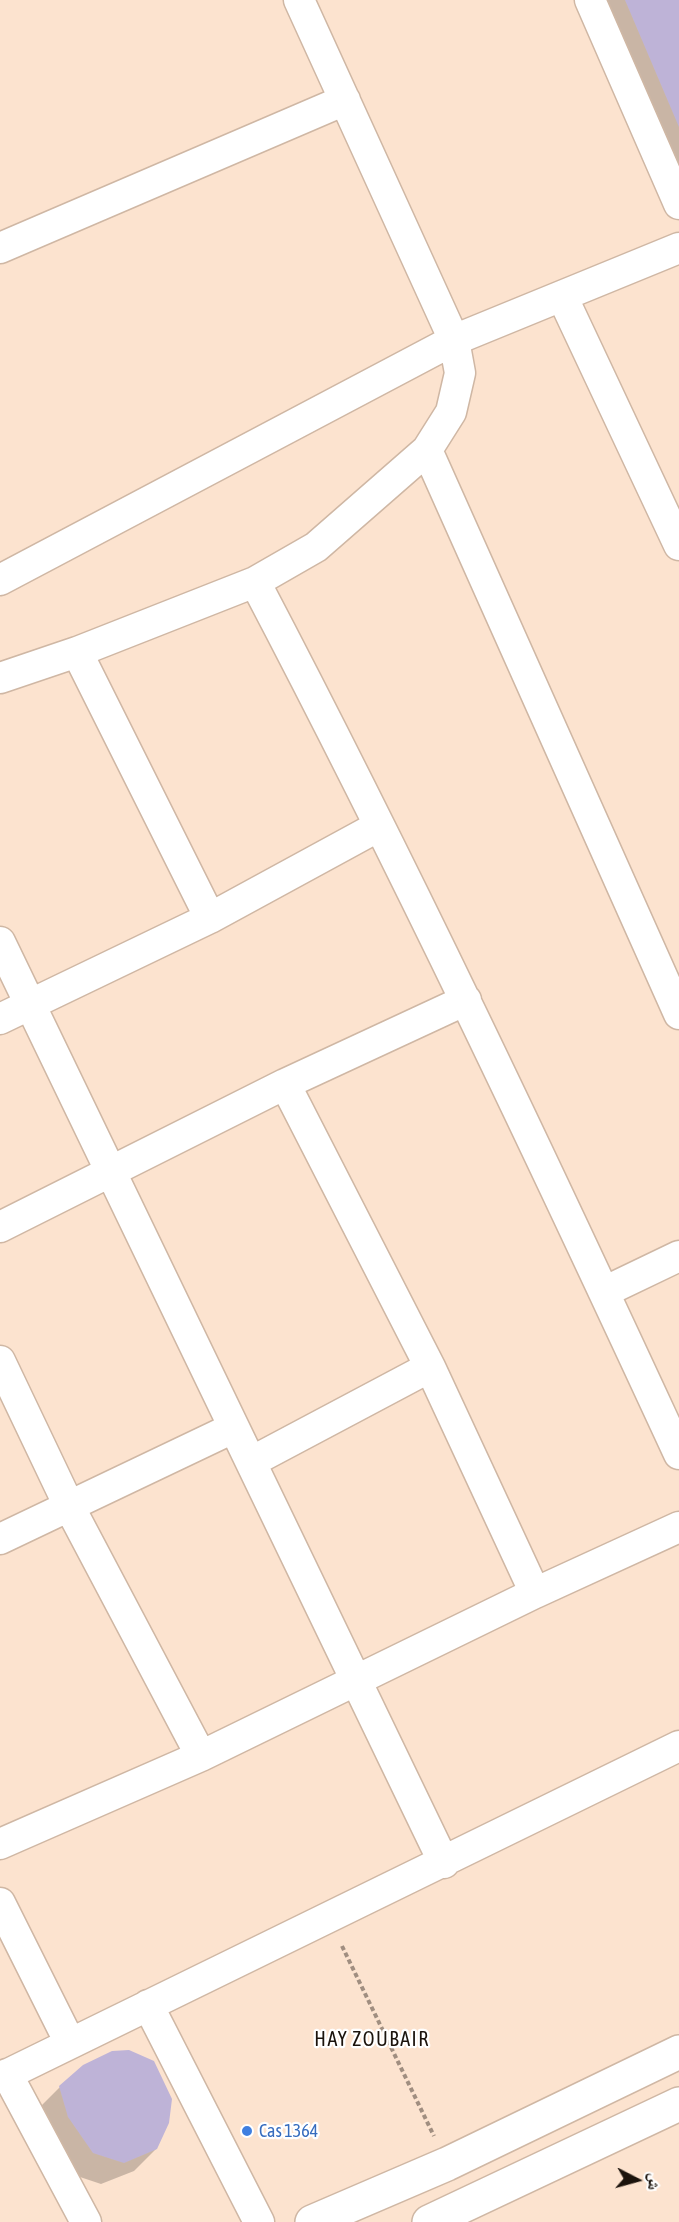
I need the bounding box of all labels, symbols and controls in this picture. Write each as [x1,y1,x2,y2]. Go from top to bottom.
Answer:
district label: HAY ZOUBAIR [314,2028,430,2052]
place label: Cas 1364 [259,2120,318,2142]
marker: Cas 1364 [240,2124,254,2138]
north arrow [607,2150,667,2210]
text: ش [645,2172,665,2191]

